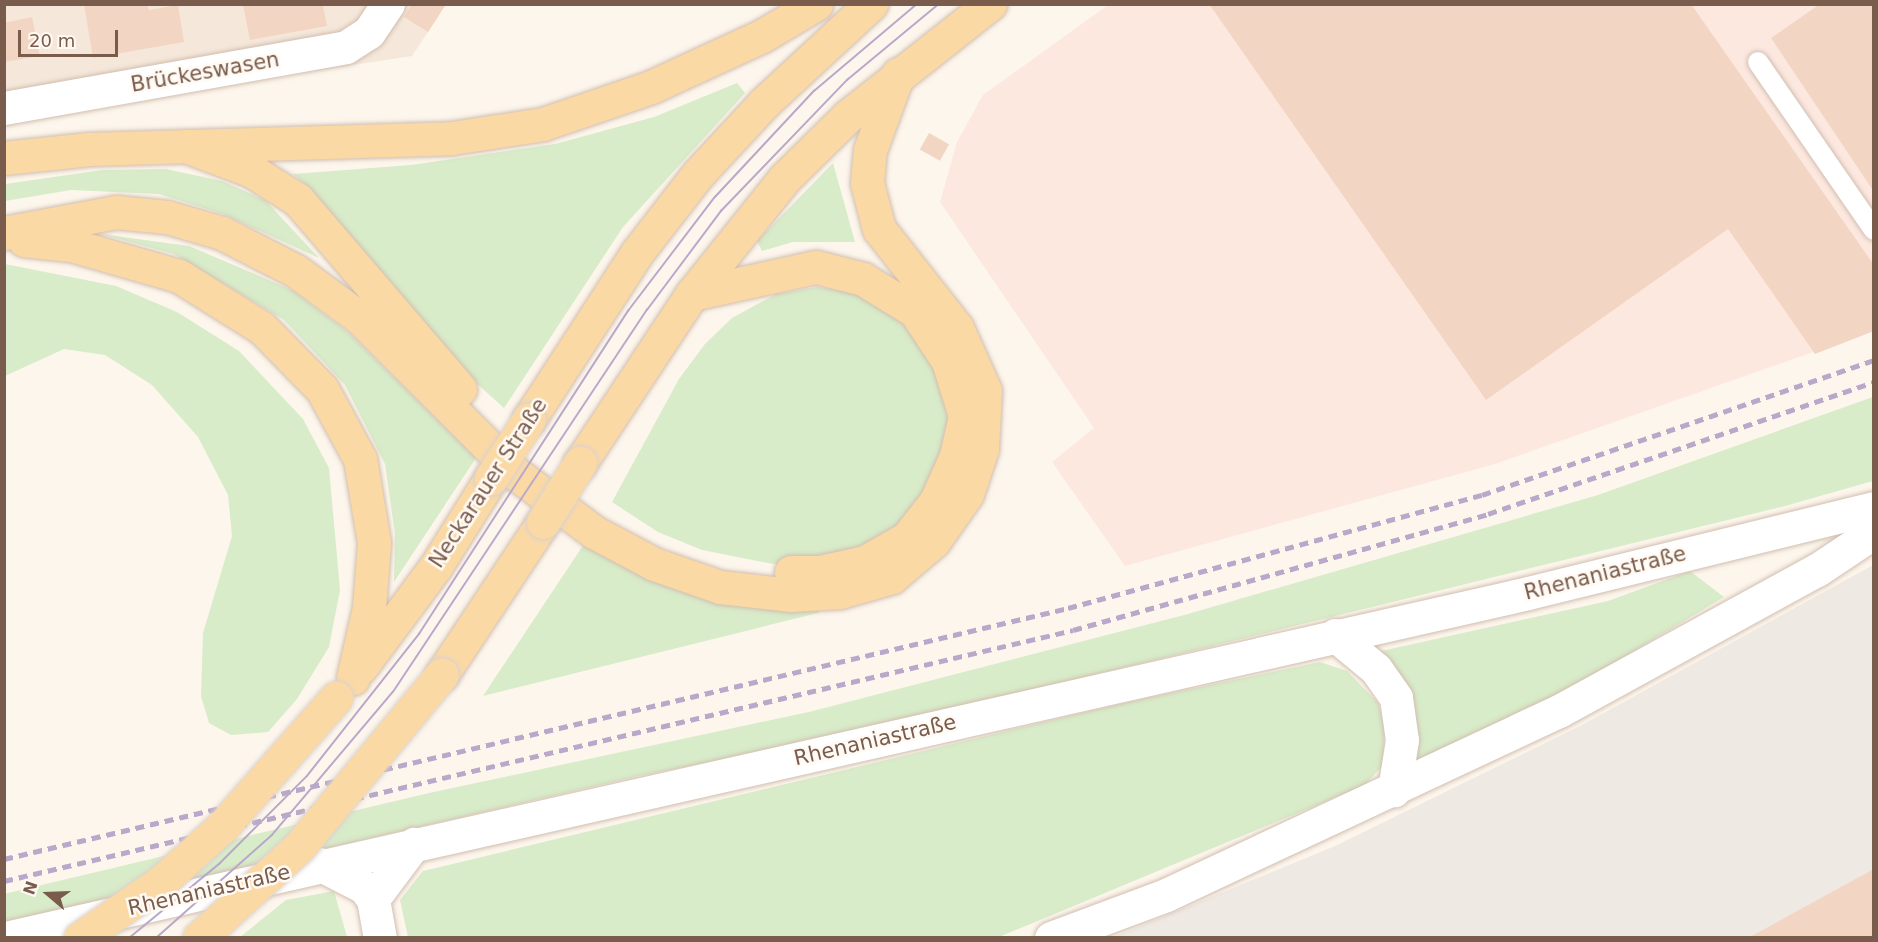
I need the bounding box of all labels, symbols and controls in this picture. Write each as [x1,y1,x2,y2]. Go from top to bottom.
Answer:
scale bar [21,18,122,56]
text: 20 m [29,30,75,51]
street label: Brückeswasen [129,47,281,97]
street label: Neckarauer Straße [424,393,552,573]
street label: Rhenaniastraße [1521,541,1689,605]
street label: Rhenaniastraße [791,709,959,771]
street label: Rhenaniastraße [125,859,293,921]
north arrow [18,864,78,924]
text: N [19,879,42,897]

